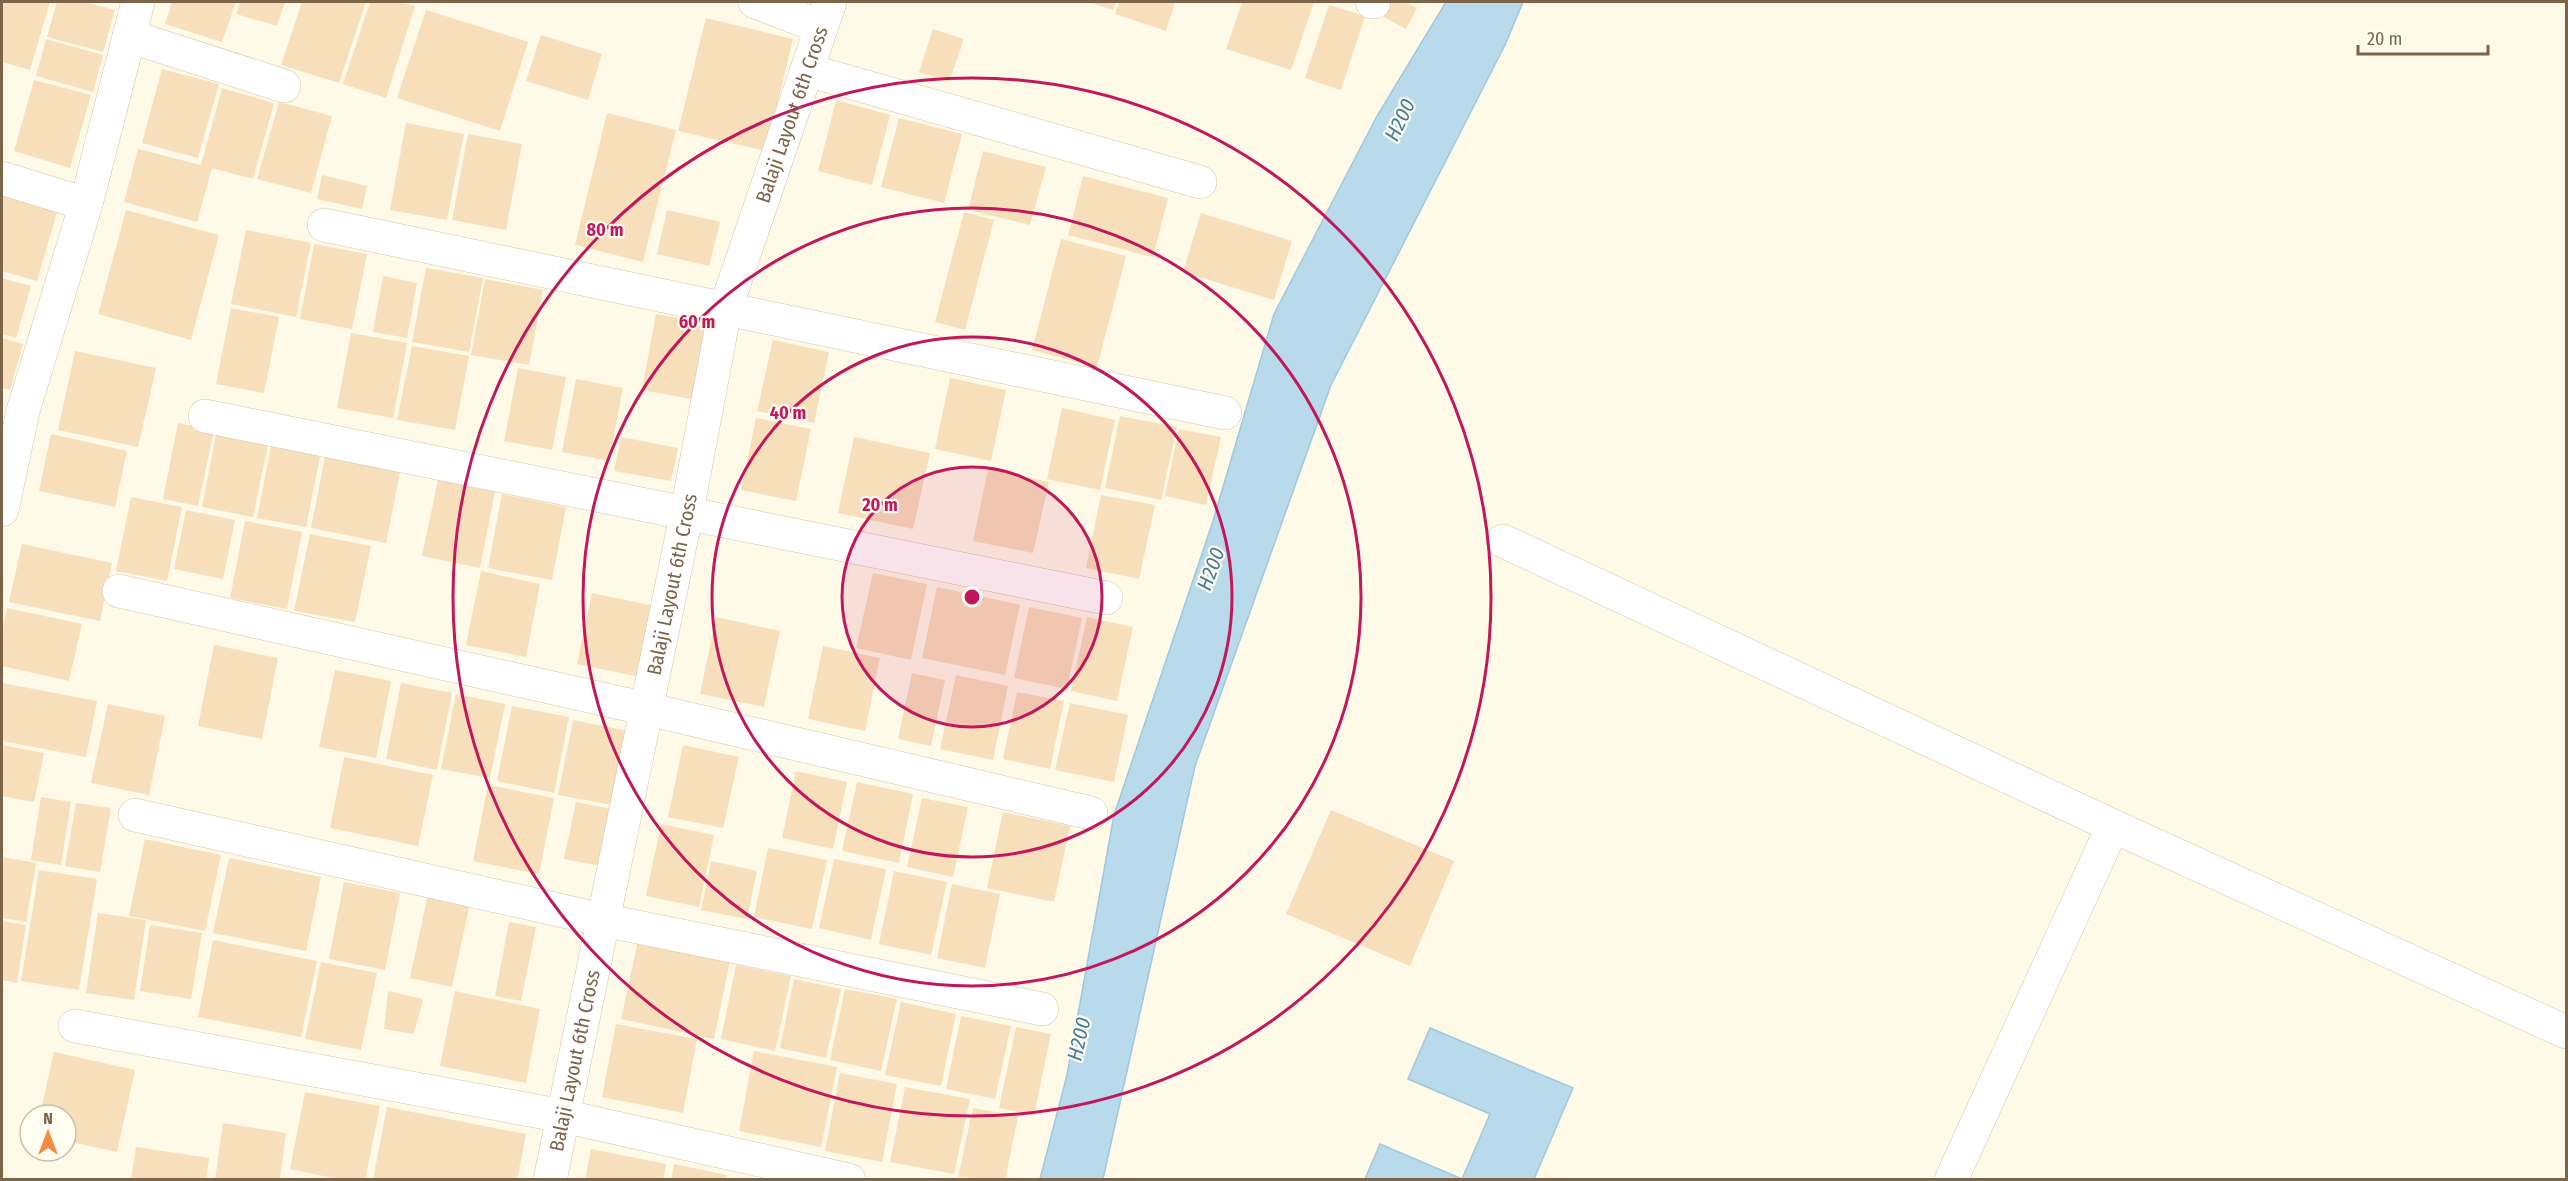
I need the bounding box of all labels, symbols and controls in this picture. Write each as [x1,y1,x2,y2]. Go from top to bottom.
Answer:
scale bar [2358,18,2488,56]
street label: Balaji Layout 6th Cross [750,23,833,206]
text: 20 m [2367,28,2402,50]
water label: H200 [1379,95,1421,145]
text: 80 m [587,219,623,241]
text: 60 m [679,311,715,333]
text: 40 m [770,402,806,424]
street label: Balaji Layout 6th Cross [642,491,702,677]
text: 20 m [861,494,898,516]
water label: H200 [1191,544,1231,594]
centre of rings [962,587,982,607]
street label: Balaji Layout 6th Cross [544,967,605,1153]
water label: H200 [1061,1015,1097,1063]
north arrow [18,1103,78,1163]
text: N [43,1109,53,1128]

